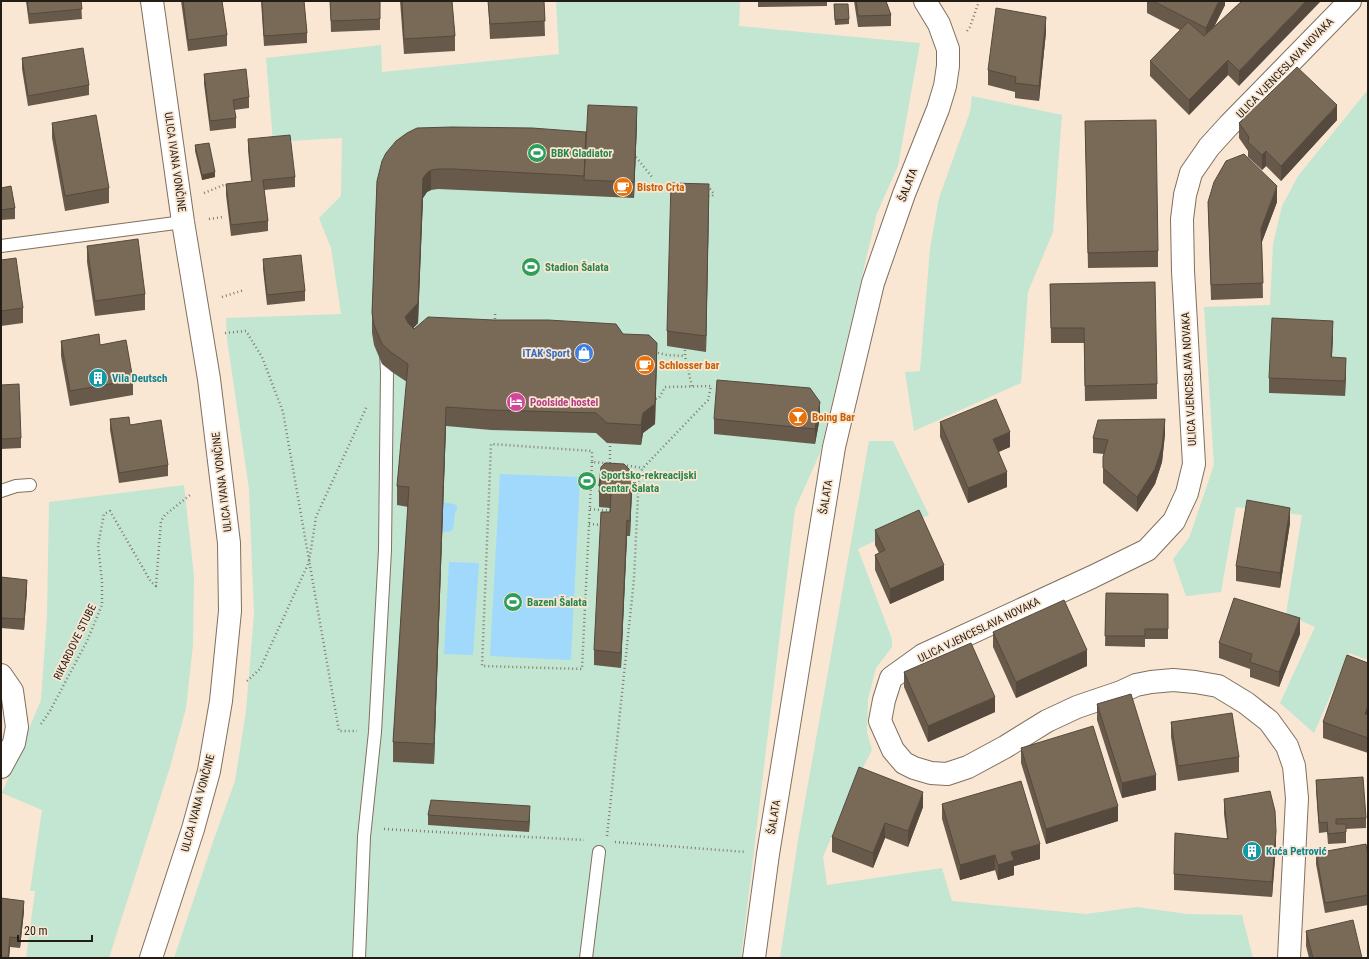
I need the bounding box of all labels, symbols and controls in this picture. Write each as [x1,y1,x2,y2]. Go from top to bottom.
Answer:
street label: ULICA VJENCESLAVA NOVAKA [1234,15,1337,121]
street label: ULICA IVANA VONČINE [162,111,190,213]
sports icon: BBK Gladiator [526,142,548,164]
place label: BBK Gladiator [551,147,612,160]
street label: ŠALATA [896,166,921,204]
cafe icon: Bistro Crta [612,176,634,198]
place label: Bistro Crta [637,181,685,194]
sports icon: Stadion Šalata [520,256,542,278]
place label: Stadion Šalata [545,261,609,274]
street label: ULICA VJENCESLAVA NOVAKA [1179,311,1199,446]
shop icon: iTAK Sport [573,342,595,364]
place label: iTAK Sport [523,347,571,360]
cafe icon: Schlosser bar [634,354,656,376]
place label: Schlosser bar [659,359,720,372]
building icon: Vila Deutsch [87,367,109,389]
place label: Vila Deutsch [112,372,167,385]
hotel icon: Poolside hostel [505,391,527,413]
place label: Poolside hostel [530,396,598,409]
bar icon: Boing Bar [787,406,809,428]
place label: Boing Bar [812,411,855,424]
street label: ULICA IVANA VONČINE [208,431,235,533]
place label: Sportsko-rekreacijski centar Šalata [601,469,697,495]
sports icon: Sportsko-rekreacijski centar Šalata [576,470,598,492]
street label: ŠALATA [817,478,835,515]
sports icon: Bazeni Šalata [502,591,524,613]
street label: ULICA VJENCESLAVA NOVAKA [916,594,1043,665]
place label: Bazeni Šalata [527,596,587,609]
street label: RIKARDOVE STUBE [51,601,99,682]
street label: ULICA IVANA VONČINE [178,752,217,853]
street label: ŠALATA [765,798,783,835]
building icon: Kuća Petrović [1241,840,1263,862]
place label: Kuća Petrović [1266,845,1327,858]
scale bar [18,917,92,943]
text: 20 m [24,924,48,938]

